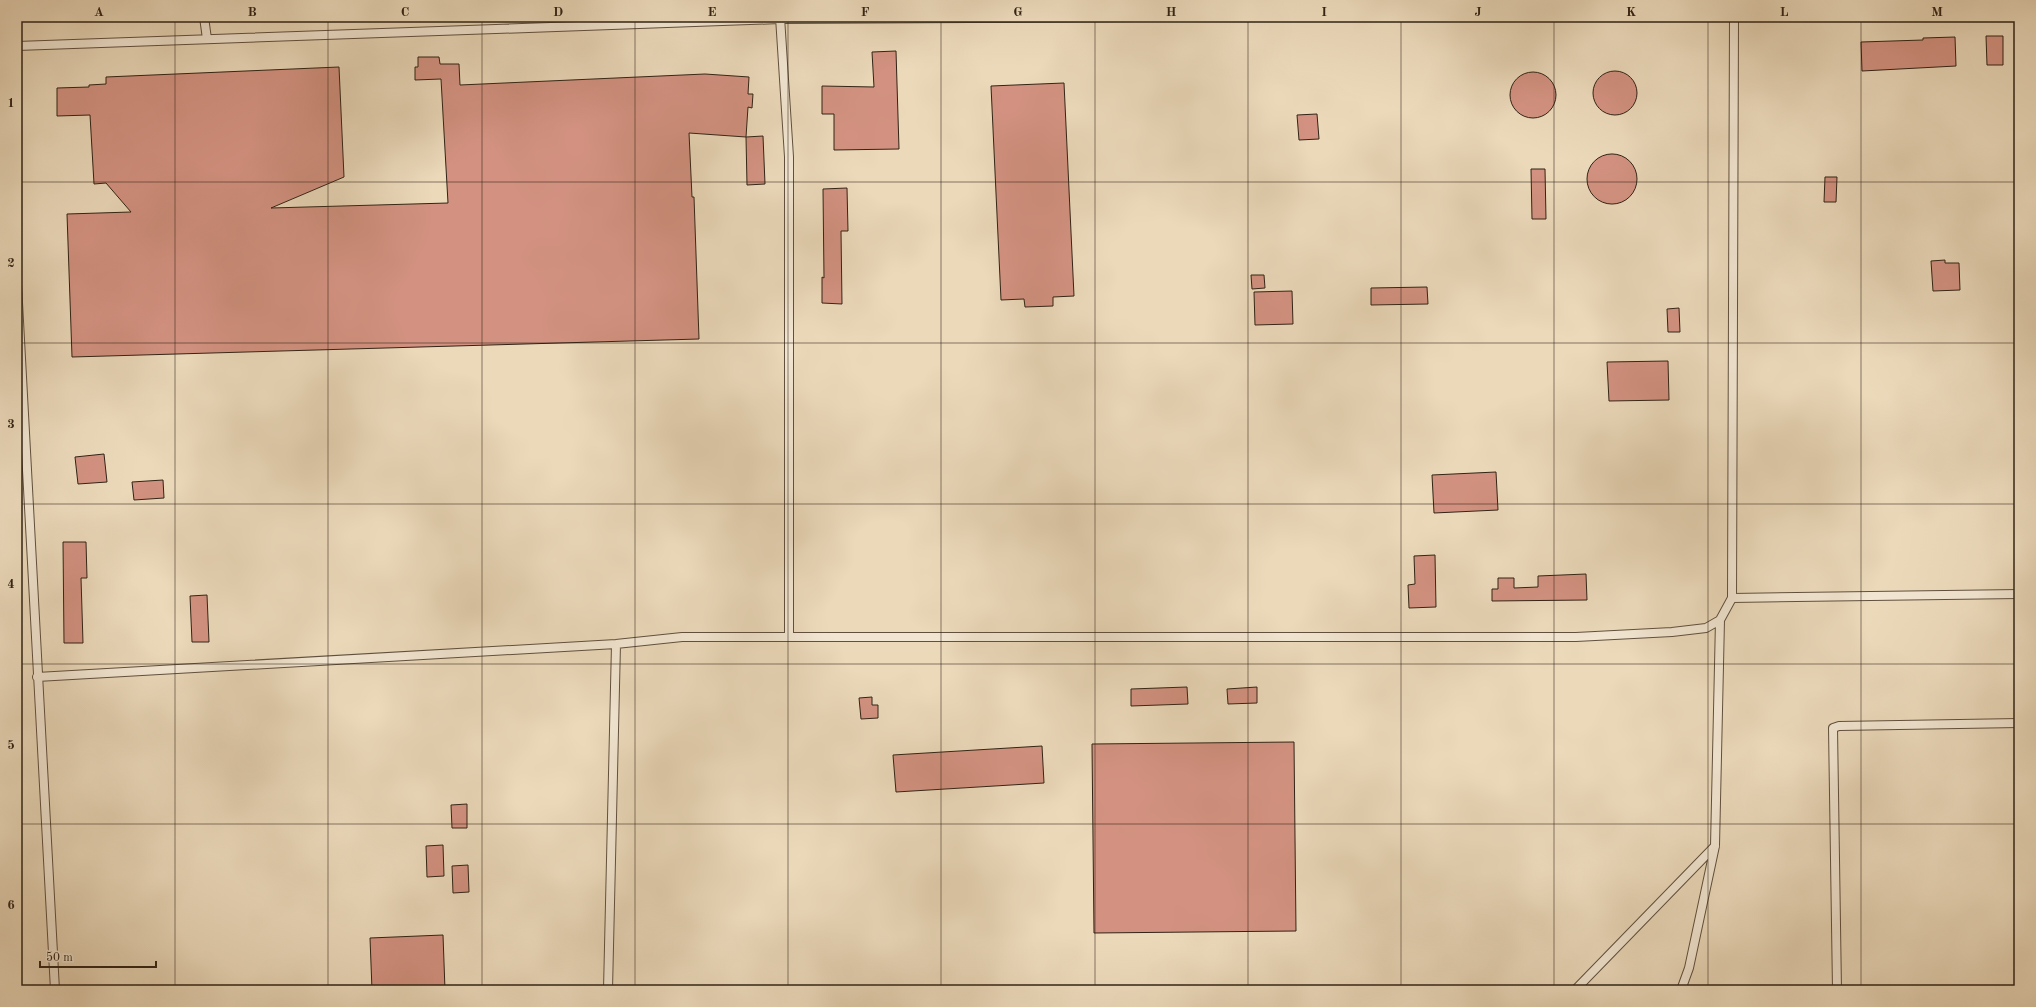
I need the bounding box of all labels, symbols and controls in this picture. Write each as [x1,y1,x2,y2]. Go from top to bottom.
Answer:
text: A [94,6,104,19]
text: B [247,6,257,19]
text: C [401,6,409,19]
text: D [553,6,563,19]
text: E [708,6,717,19]
text: F [861,6,870,19]
text: G [1013,6,1023,19]
text: H [1166,6,1177,19]
text: I [1321,6,1327,19]
text: J [1474,6,1482,19]
text: K [1626,6,1636,19]
text: L [1780,6,1789,19]
text: M [1931,6,1943,19]
text: 1 [7,97,15,110]
text: 2 [7,257,15,270]
text: 3 [7,418,15,431]
text: 4 [7,578,15,591]
text: 5 [7,739,15,752]
text: 6 [7,899,15,912]
scale bar [40,943,156,969]
text: 50 m [46,951,73,964]

